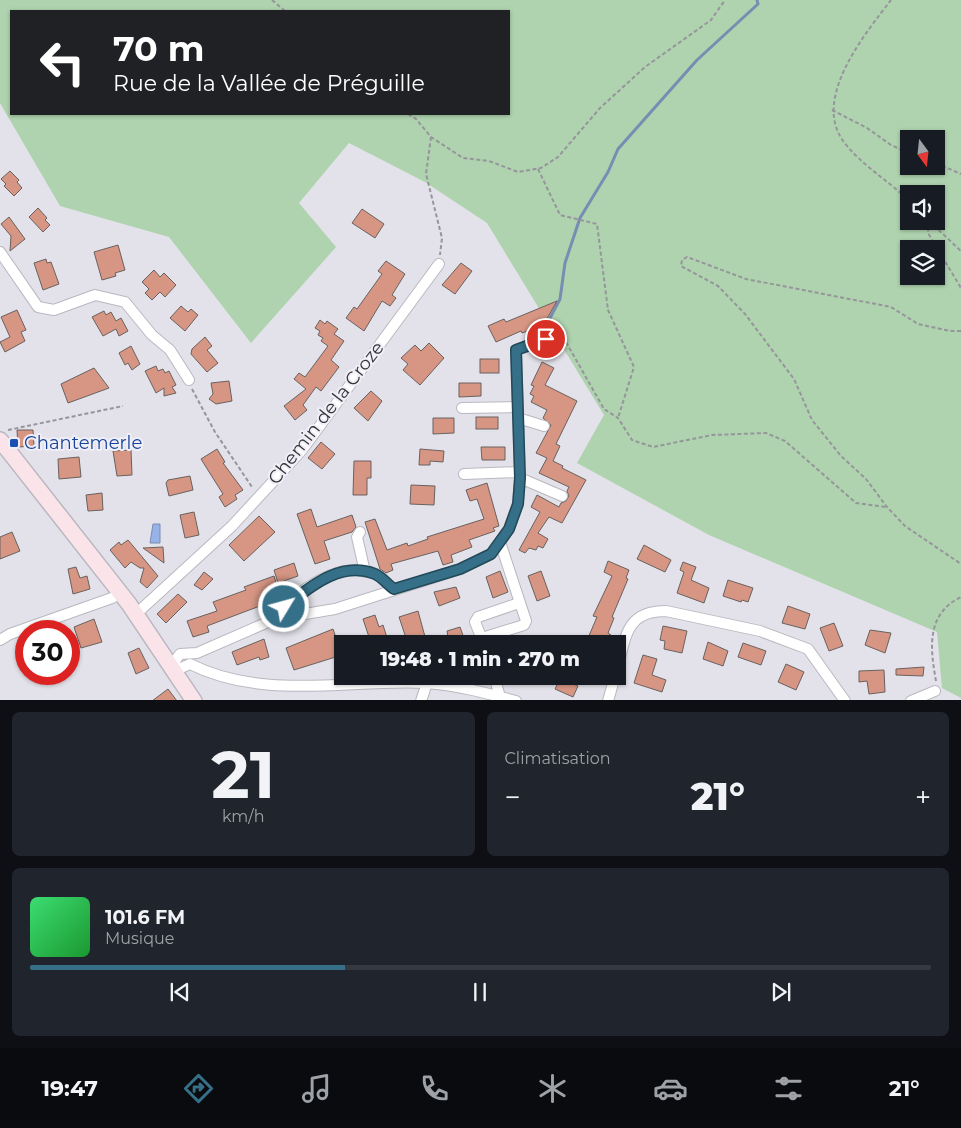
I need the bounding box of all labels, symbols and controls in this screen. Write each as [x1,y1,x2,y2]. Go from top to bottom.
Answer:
text: 70 m [113,27,204,70]
icon: left [30,30,95,95]
text: Rue de la Vallée de Préguille [113,70,425,97]
north arrow [900,130,945,175]
map controls [900,130,945,285]
button: sound [900,185,945,230]
button: layers [900,240,945,285]
pin [525,318,567,360]
icon: arrive [532,325,560,353]
street label: Chemin de la Croze [263,337,389,489]
place label: Chantemerle [24,432,142,454]
marker: Chantemerle [8,437,20,449]
position arrow [257,580,309,632]
speed limit sign: 30 [15,620,80,685]
text: 19:48 · 1 min · 270 m [380,648,580,671]
text: 21 [211,735,275,814]
text: Climatisation [505,749,611,768]
text: 21° [691,773,745,820]
text: − [505,780,521,814]
text: + [915,780,931,814]
text: km/h [222,807,265,826]
text: 101.6 FM [105,906,185,929]
text: Musique [105,929,174,948]
icon: previous [166,978,194,1006]
icon: pause [466,978,494,1006]
icon: next [767,978,795,1006]
icon: directions [181,1071,216,1106]
icon: music [299,1071,334,1106]
icon: phone [417,1071,452,1106]
icon: climate [535,1071,570,1106]
icon: car [653,1071,688,1106]
icon: filters [771,1071,806,1106]
text: 19:47 [41,1075,98,1102]
text: 21° [889,1075,919,1102]

